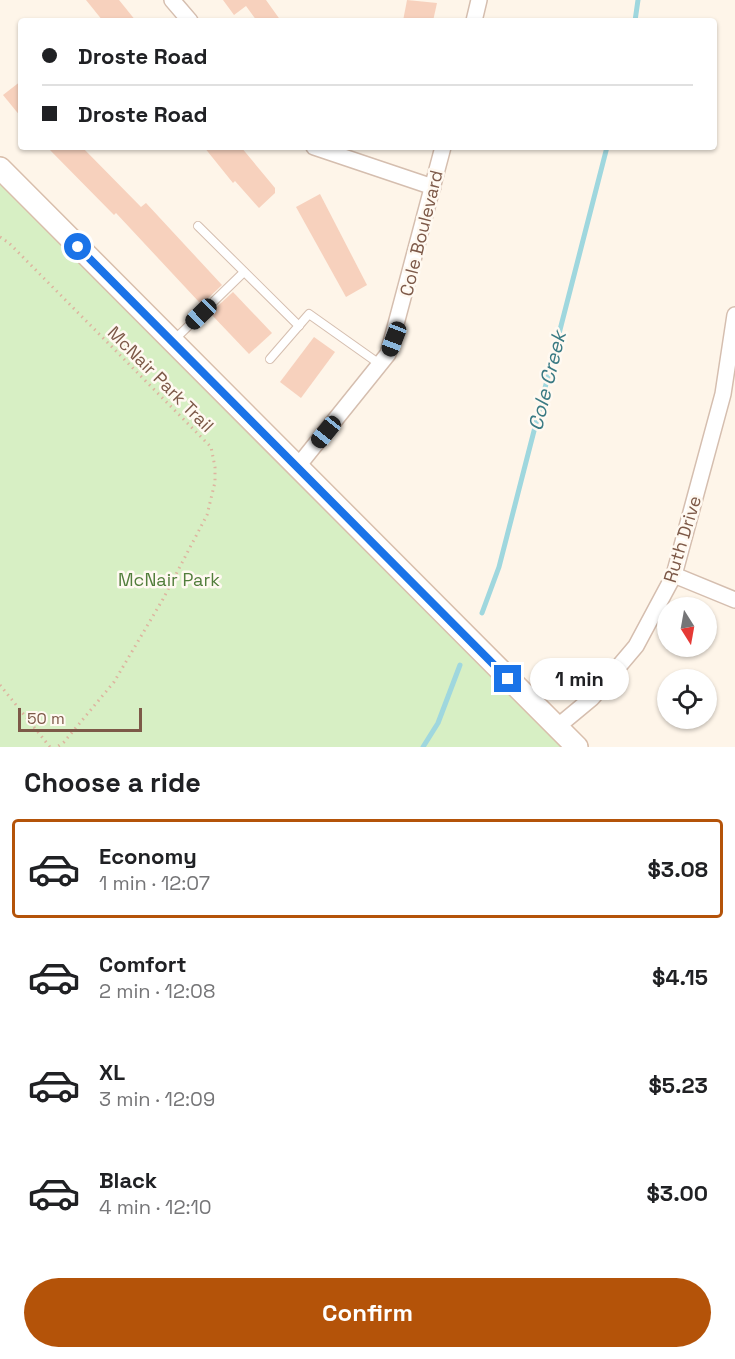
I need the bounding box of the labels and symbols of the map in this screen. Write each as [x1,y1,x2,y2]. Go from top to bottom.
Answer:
street label: Cole Boulevard [394,168,448,298]
route start [64,233,91,260]
car [182,295,220,333]
car [379,319,409,359]
street label: McNair Park Trail [103,321,219,437]
water label: Cole Creek [522,326,572,433]
car [308,412,344,452]
street label: Ruth Drive [658,493,706,585]
park label: McNair Park [118,568,220,591]
north arrow [657,597,717,657]
callout: 1 min [529,658,628,700]
route end [494,665,521,692]
scale bar [18,705,142,732]

